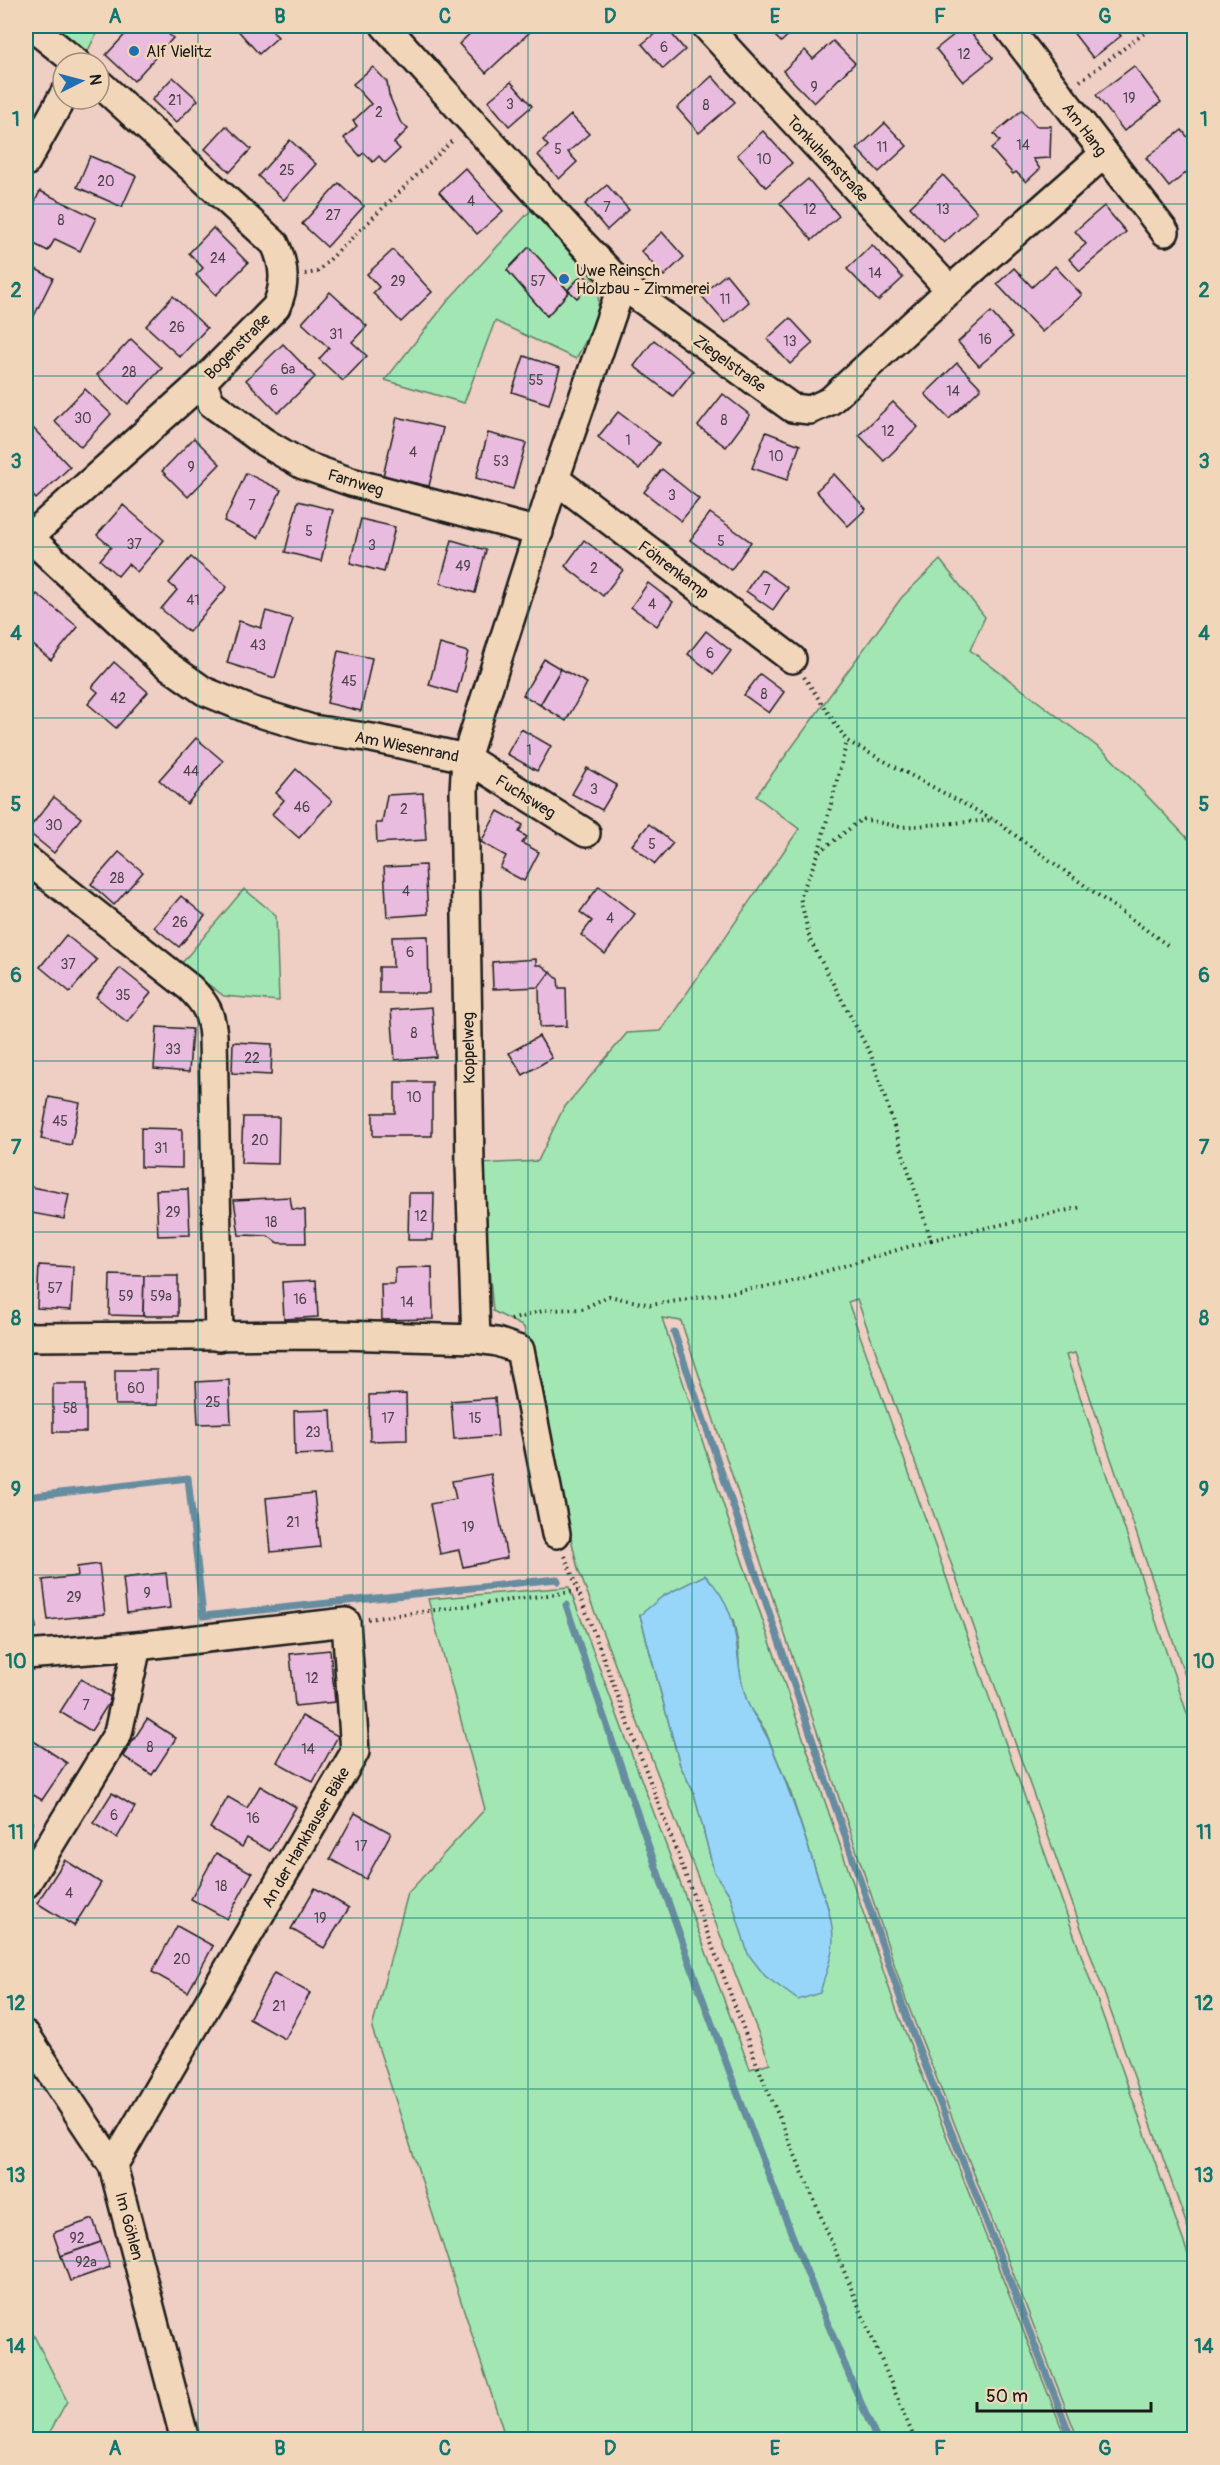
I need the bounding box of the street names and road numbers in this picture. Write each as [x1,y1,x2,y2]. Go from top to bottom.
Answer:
street label: Am Hang [1058,99,1111,160]
street label: Tonkuhlenstraße [782,111,873,206]
street label: Bogenstraße [200,309,275,384]
street label: Ziegelstraße [689,331,770,397]
street label: Farnweg [325,465,386,501]
street label: Föhrenkamp [634,537,713,603]
street label: Am Wiesenrand [353,727,460,767]
street label: Fuchsweg [492,771,559,823]
street label: Koppelweg [458,1012,480,1084]
street label: An der Hankhauser Bäke [257,1764,354,1911]
street label: Im Göhlen [110,2190,148,2262]

